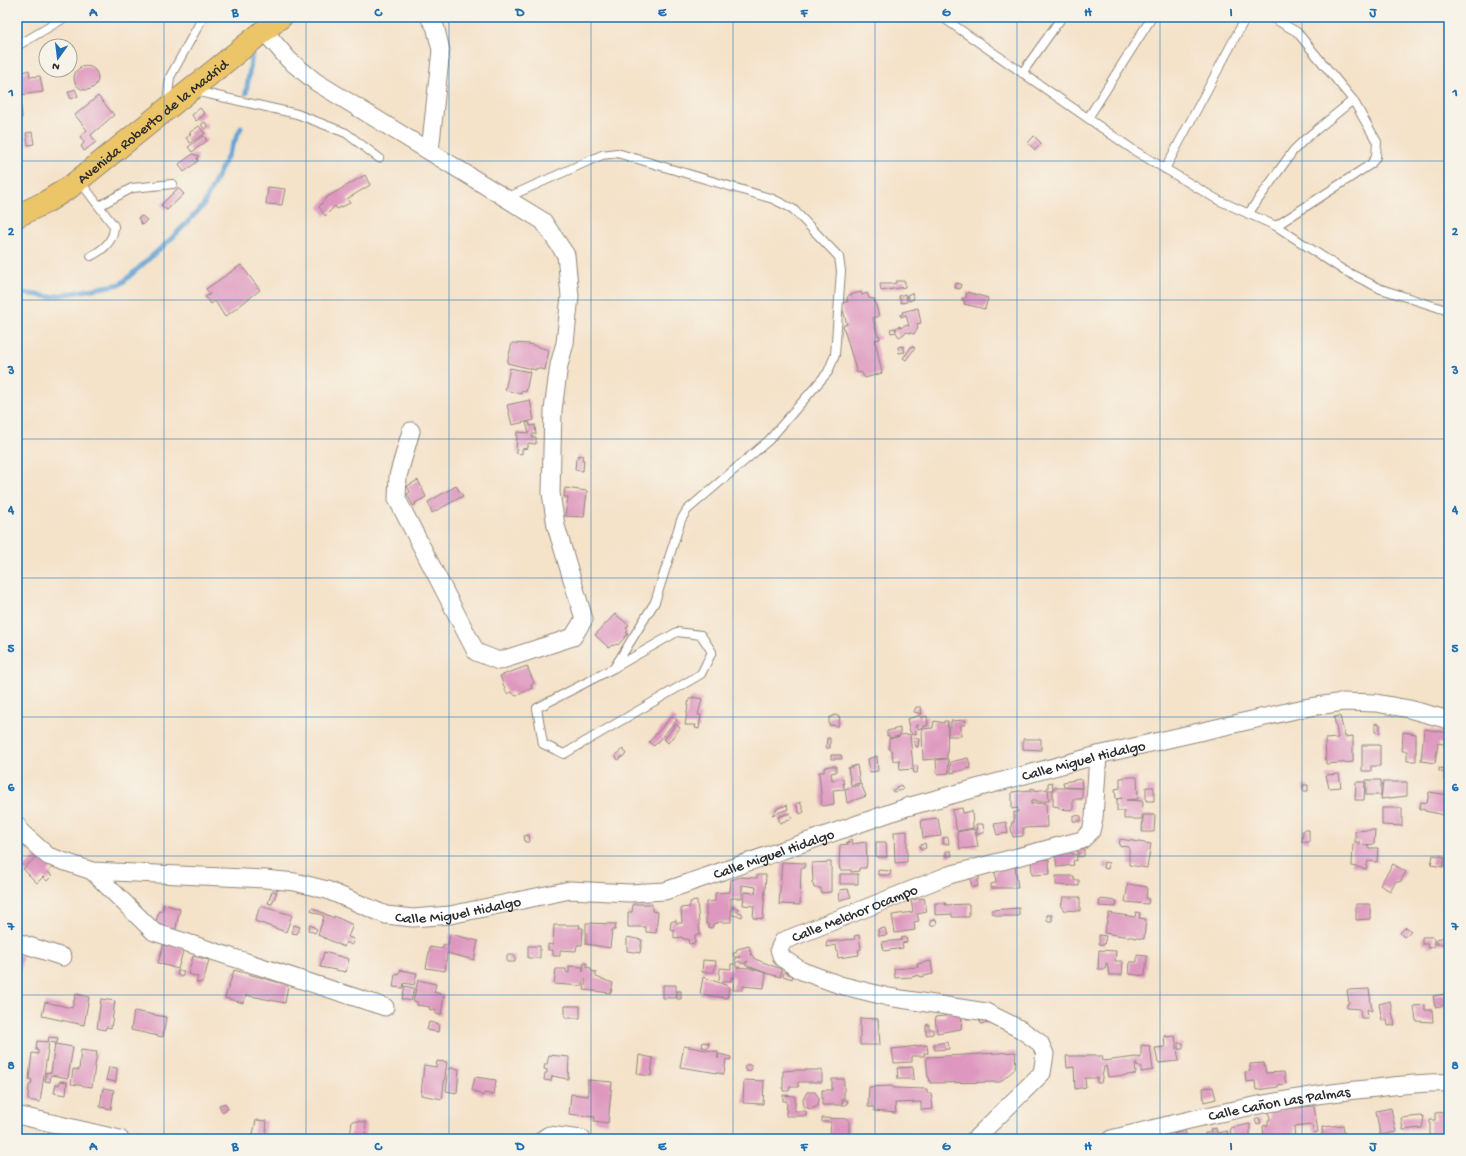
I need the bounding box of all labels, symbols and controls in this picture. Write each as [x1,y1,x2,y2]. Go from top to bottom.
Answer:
text: A [88,6,98,21]
text: B [231,6,240,21]
text: C [373,6,383,21]
text: D [515,6,525,21]
text: E [658,6,667,21]
text: F [800,6,809,21]
text: G [942,6,951,21]
text: H [1084,6,1092,21]
text: I [1229,6,1233,21]
text: J [1369,6,1378,21]
north arrow [38,38,78,78]
street label: Avenida Roberto de la Madrid [74,55,233,189]
text: N [51,59,61,72]
text: 1 [7,86,14,101]
text: 1 [1451,86,1458,101]
text: 2 [8,225,15,240]
text: 2 [1452,225,1459,240]
text: 3 [7,364,15,379]
text: 3 [1451,364,1459,379]
text: 4 [7,503,15,518]
text: 4 [1451,503,1459,518]
text: 5 [8,642,15,657]
text: 5 [1452,642,1459,657]
street label: Calle Miguel Hidalgo [1020,737,1148,786]
text: 6 [8,781,15,796]
text: 6 [1452,781,1459,796]
street label: Calle Miguel Hidalgo [711,826,837,885]
street label: Calle Melchor Ocampo [790,881,921,948]
street label: Calle Miguel Hidalgo [394,893,523,929]
text: 7 [7,920,16,935]
text: 7 [1451,920,1460,935]
text: 8 [7,1059,15,1074]
text: 8 [1451,1059,1459,1074]
street label: Calle Cañon Las Palmas [1207,1084,1352,1126]
text: A [88,1140,98,1155]
text: B [231,1140,240,1155]
text: C [373,1140,383,1155]
text: D [515,1140,525,1155]
text: E [658,1140,667,1155]
text: F [800,1140,809,1155]
text: G [942,1140,951,1155]
text: H [1084,1140,1092,1155]
text: I [1229,1140,1233,1155]
text: J [1369,1140,1378,1155]

